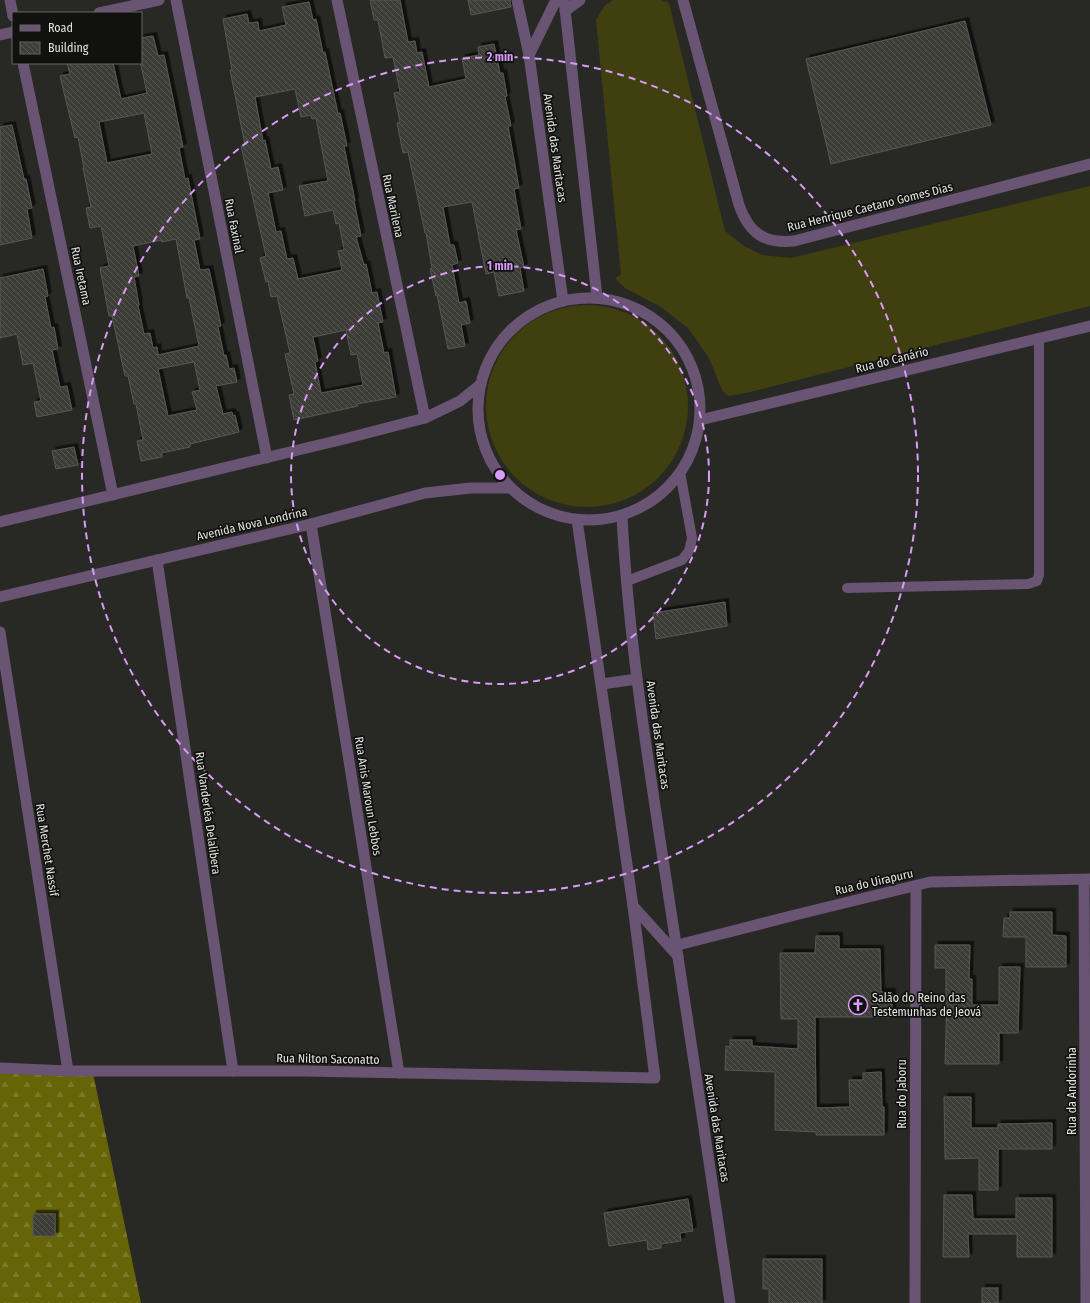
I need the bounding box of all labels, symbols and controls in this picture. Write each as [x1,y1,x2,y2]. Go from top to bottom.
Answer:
legend [12,12,142,64]
text: Road [48,21,73,35]
text: Building [48,41,89,55]
text: 2 min [486,50,513,64]
street label: Avenida das Maritacas [540,93,570,203]
street label: Rua Marilena [379,173,407,239]
street label: Rua Henrique Caetano Gomes Dias [786,180,954,234]
street label: Rua Faxinal [222,197,246,255]
street label: Rua Iretama [68,246,94,307]
text: 1 min [487,259,513,273]
street label: Rua do Canário [854,344,930,376]
centre of rings [493,468,507,482]
street label: Avenida Nova Londrina [195,504,309,544]
street label: Avenida das Maritacas [643,680,673,790]
street label: Rua Anis Maroun Lebbos [352,735,384,857]
street label: Rua Vanderléa Delalibera [192,751,224,875]
street label: Rua Merchet Nassif [33,803,61,899]
street label: Rua do Uirapuru [833,866,915,898]
place label: Salão do Reino das Testemunhas de Jeová [872,991,981,1019]
church icon: Salão do Reino das Testemunhas de Jeová [847,994,869,1016]
street label: Rua da Andorinha [1065,1047,1079,1135]
street label: Rua Nilton Saconatto [276,1051,380,1067]
street label: Rua do Jaboru [895,1059,909,1129]
street label: Avenida das Maritacas [702,1073,732,1183]

